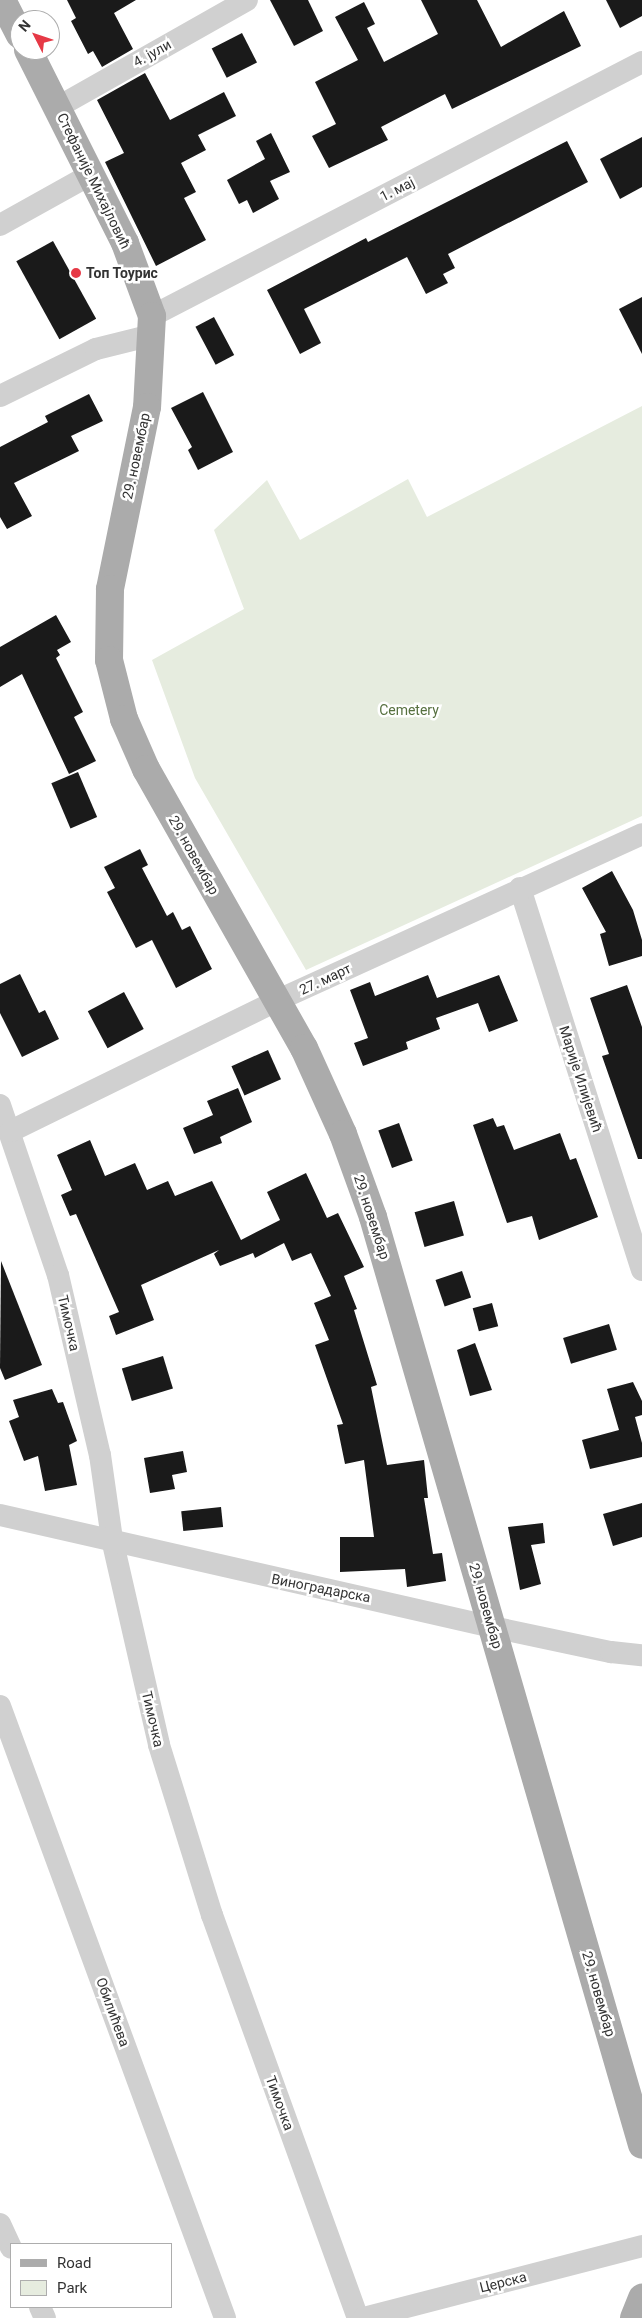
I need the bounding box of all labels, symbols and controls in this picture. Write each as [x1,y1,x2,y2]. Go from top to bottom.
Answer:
north arrow [10,10,60,60]
text: N [15,17,34,35]
street label: 4. јули [130,36,174,70]
street label: Стефаније Михајловић [54,110,134,252]
street label: 1. мај [377,173,417,205]
place label: Топ Тоурис [86,265,158,281]
marker: Топ Тоурис [70,267,82,279]
street label: 29. новембар [119,411,153,501]
park label: Cemetery [379,702,439,718]
street label: 29. новембар [165,812,223,898]
street label: 27. март [297,960,353,998]
street label: Марије Илијевић [556,1024,606,1134]
street label: 29. новембар [350,1173,394,1261]
street label: Тимочка [54,1293,84,1353]
street label: 29. новембар [466,1561,506,1651]
street label: Виноградарска [270,1570,372,1606]
street label: Тимочка [138,1689,168,1749]
street label: 29. новембар [579,1949,619,2039]
street label: Обилићева [93,1975,133,2049]
street label: Тимочка [262,2073,298,2133]
legend [10,2243,172,2308]
text: Road [57,2254,91,2272]
street label: Церска [478,2268,528,2296]
text: Park [57,2279,87,2297]

